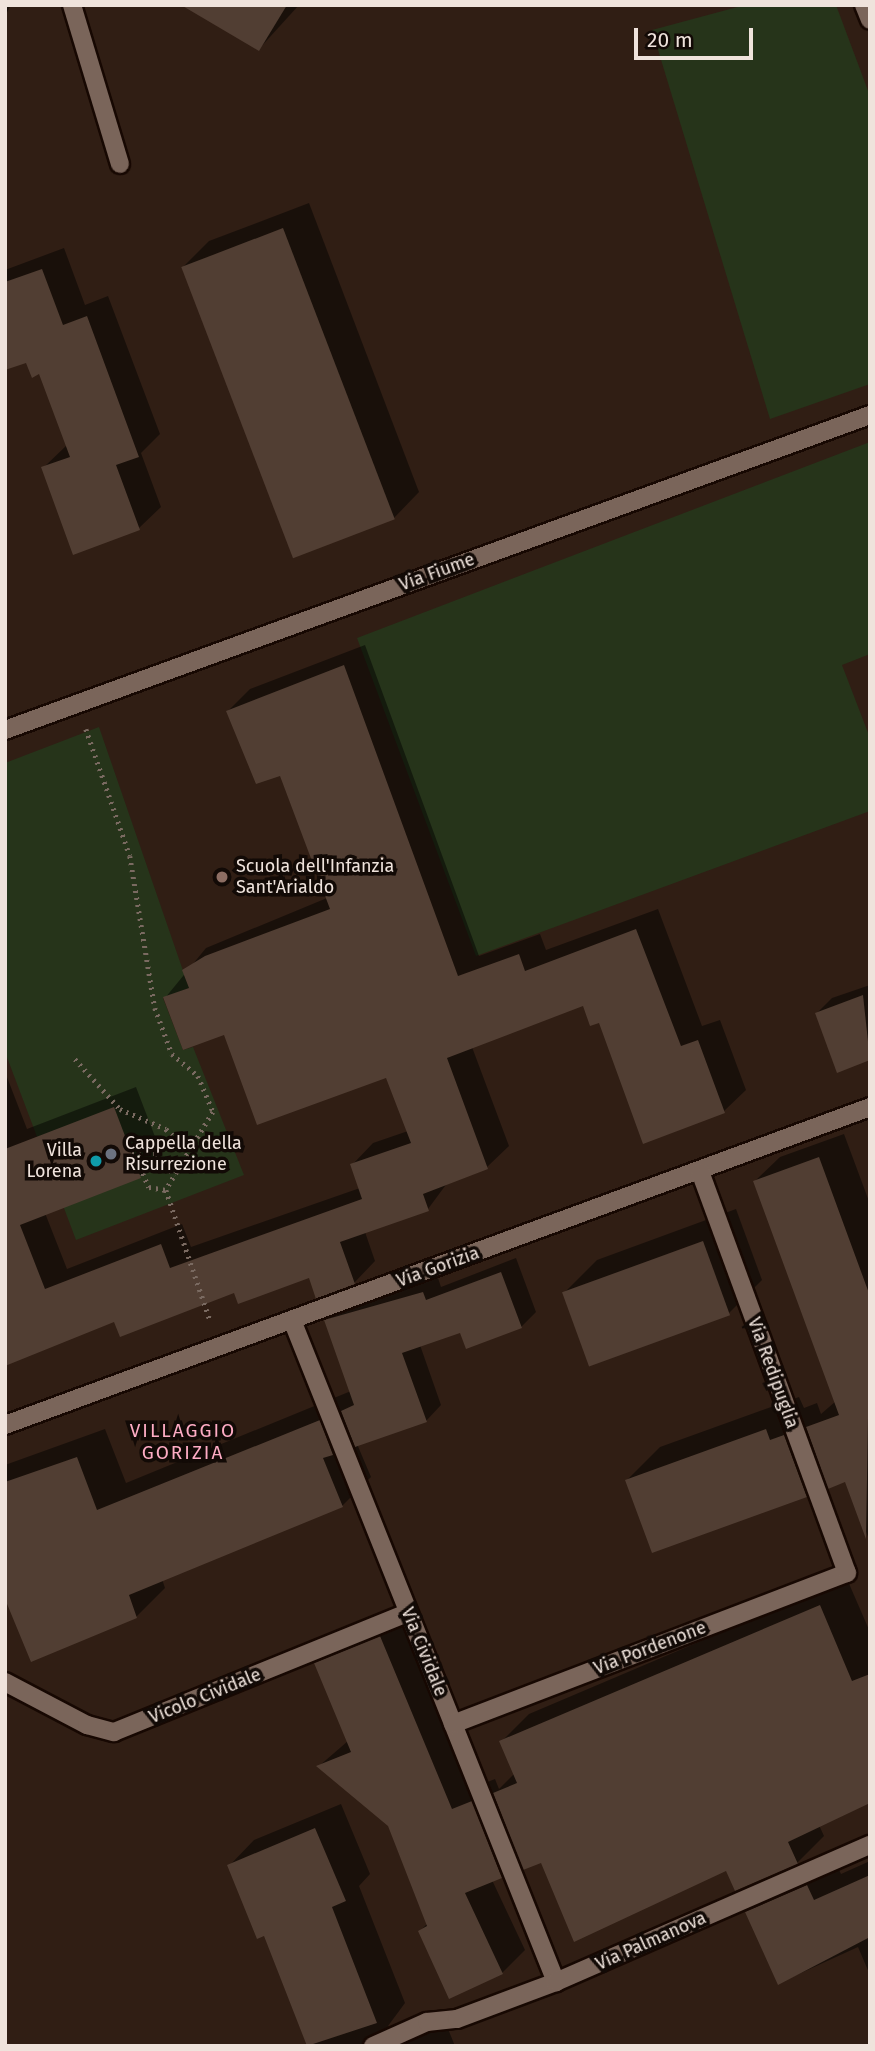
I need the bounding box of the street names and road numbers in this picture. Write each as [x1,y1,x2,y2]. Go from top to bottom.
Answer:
street label: Via Fiume [396,548,478,596]
street label: Via Gorizia [394,1242,482,1292]
street label: Via Redipuglia [743,1315,803,1431]
street label: Via Cividale [396,1604,452,1700]
street label: Via Pordenone [591,1617,709,1679]
street label: Vicolo Cividale [146,1664,264,1728]
street label: Via Palmanova [592,1907,710,1975]

